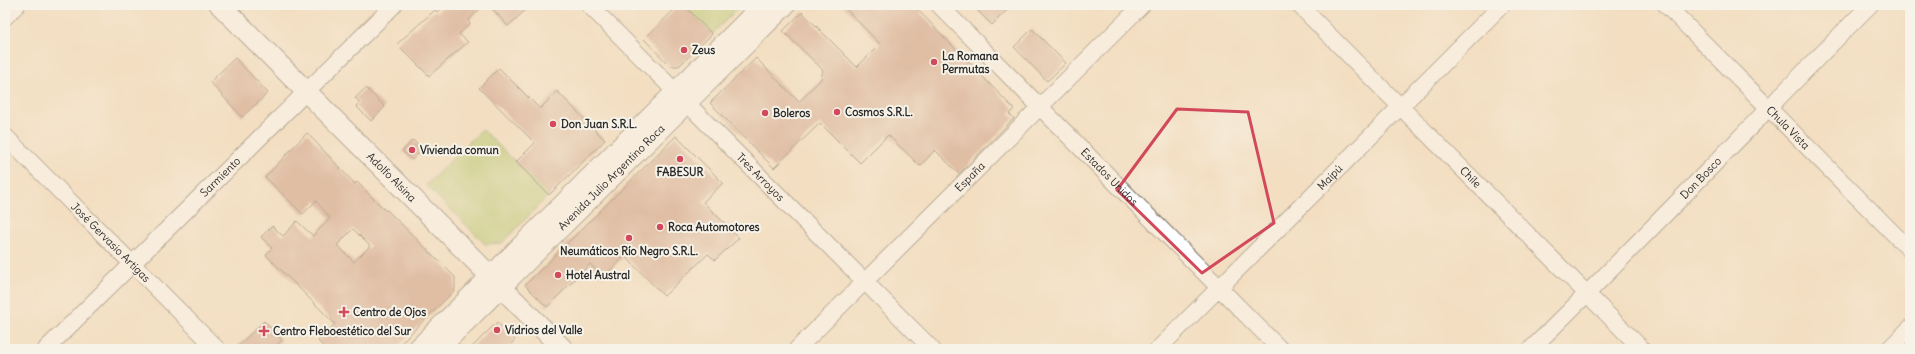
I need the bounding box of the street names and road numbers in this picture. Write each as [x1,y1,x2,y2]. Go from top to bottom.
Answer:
street label: Chula Vista [1763,103,1813,152]
street label: Avenida Julio Argentino Roca [555,121,667,233]
street label: Estados Unidos [1078,145,1141,209]
street label: Adolfo Alsina [364,149,419,205]
street label: Tres Arroyos [734,150,788,204]
street label: Sarmiento [197,154,243,200]
street label: Don Bosco [1677,154,1724,202]
street label: España [952,159,988,195]
street label: Maipú [1314,161,1346,193]
street label: Chile [1457,163,1484,191]
street label: José Gervasio Artigas [68,200,153,285]

